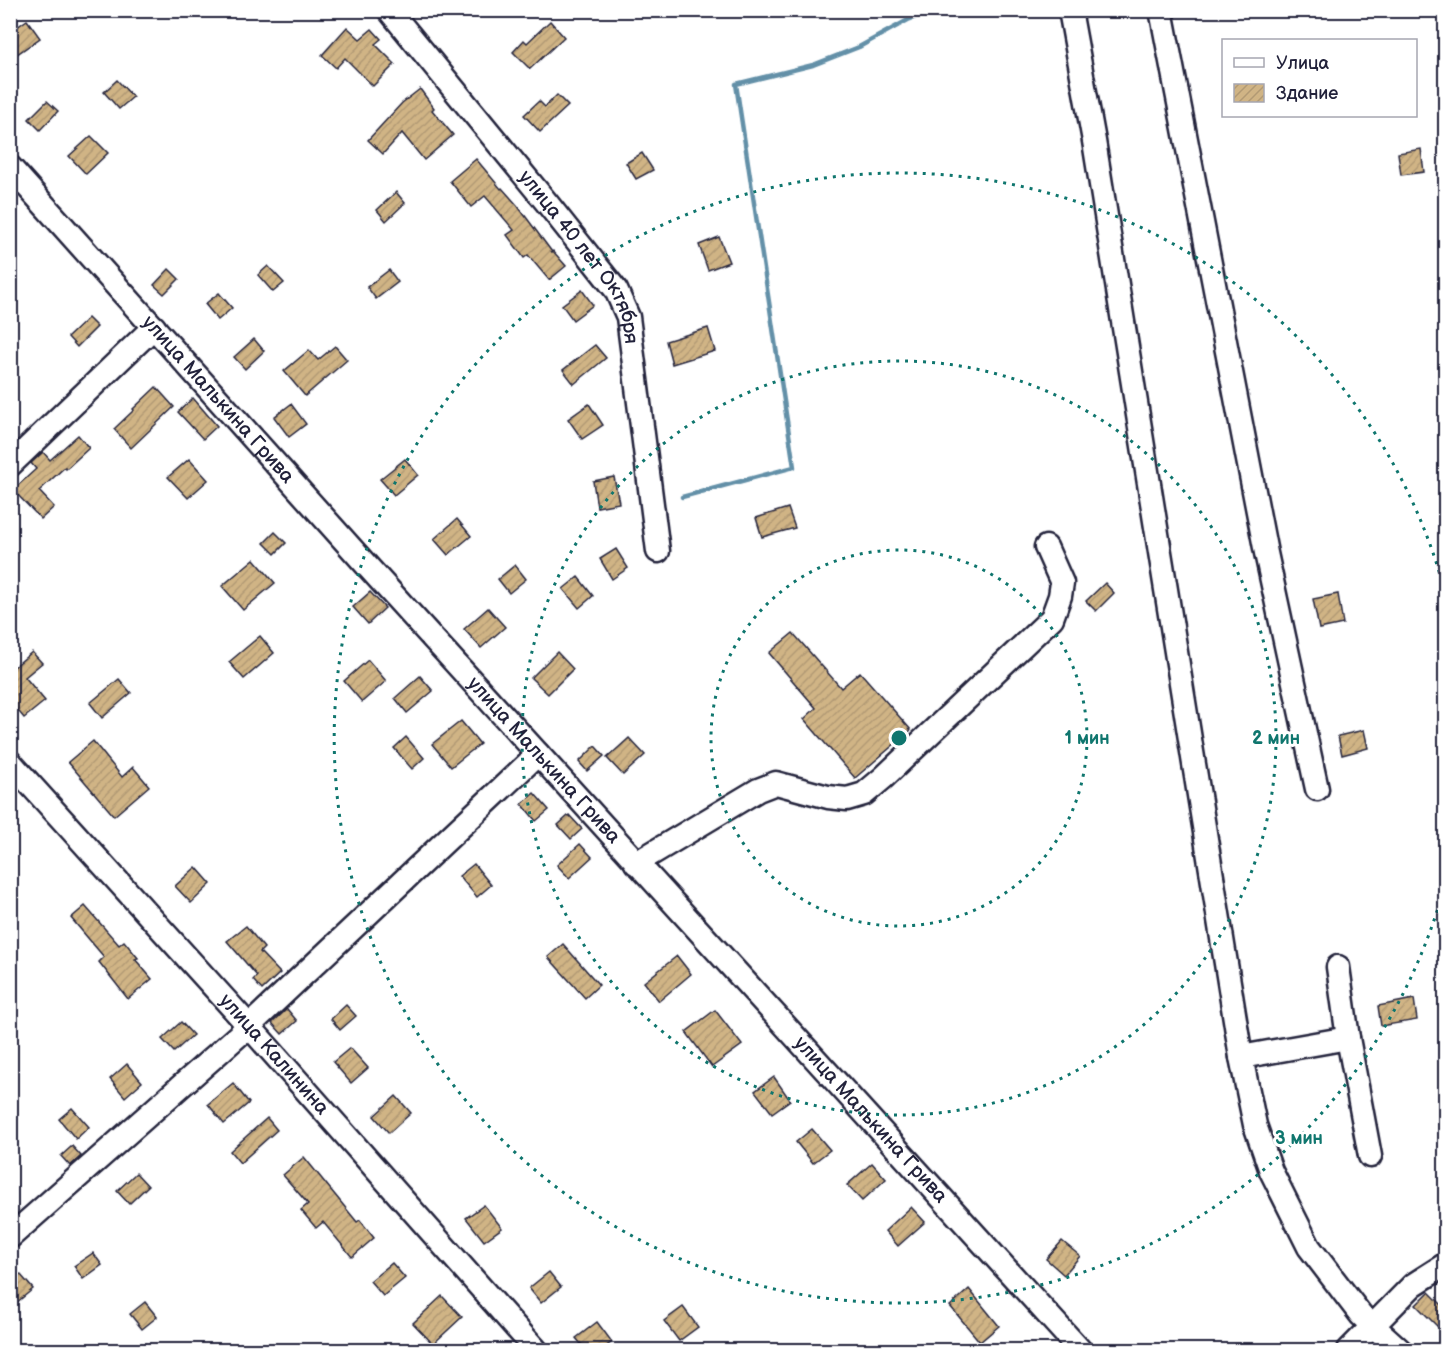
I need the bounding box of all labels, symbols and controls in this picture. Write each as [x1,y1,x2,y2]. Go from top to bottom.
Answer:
legend [1222,39,1417,117]
text: Улица [1276,53,1330,74]
text: Здание [1276,83,1338,104]
street label: улица 40 лет Октября [513,166,643,345]
street label: улица Малькина Грива [137,311,299,488]
street label: улица Малькина Грива [462,672,626,849]
centre of rings [889,728,909,748]
text: 1 мин [1065,728,1109,749]
text: 2 мин [1252,728,1300,749]
street label: улица Калинина [214,989,334,1120]
street label: улица Малькина Грива [789,1032,953,1208]
text: 3 мин [1275,1128,1323,1149]

